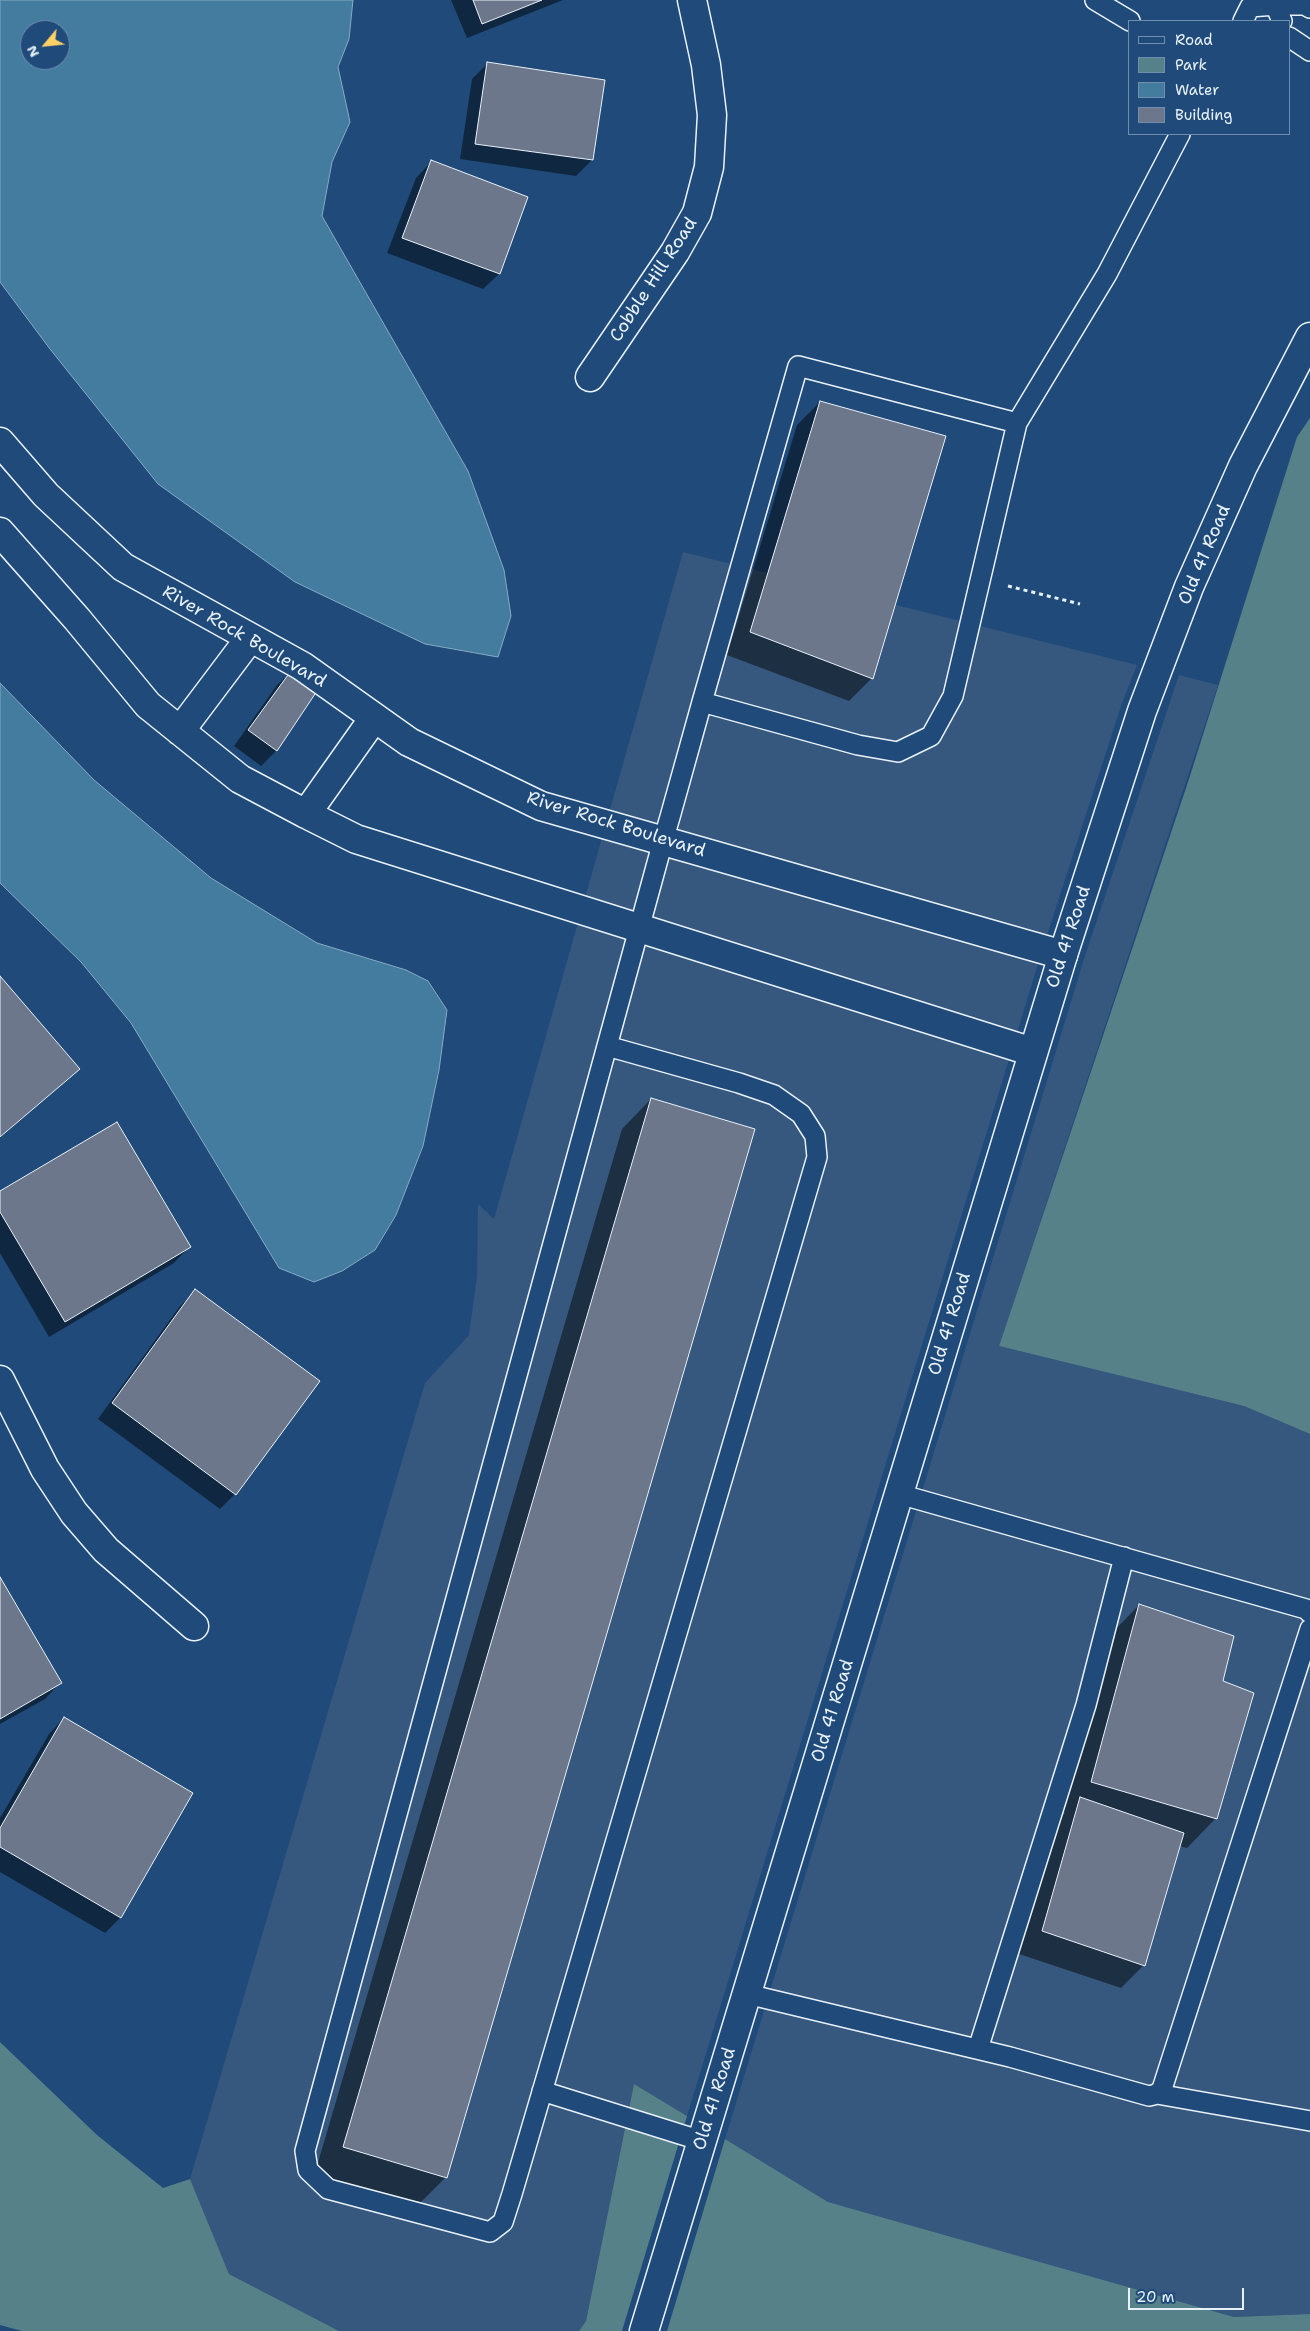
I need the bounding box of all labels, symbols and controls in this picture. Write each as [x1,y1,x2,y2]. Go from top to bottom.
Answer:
north arrow [20,20,70,70]
legend [1128,20,1290,135]
text: Road [1175,30,1213,50]
text: N [22,42,43,61]
text: Park [1175,55,1207,75]
text: Water [1175,80,1219,100]
text: Building [1175,105,1232,125]
street label: Cobble Hill Road [606,214,702,346]
street label: Old 41 Road [1174,502,1236,608]
street label: River Rock Boulevard [158,581,330,693]
street label: River Rock Boulevard [524,788,708,862]
street label: Old 41 Road [1042,883,1096,991]
street label: Old 41 Road [924,1270,976,1378]
street label: Old 41 Road [807,1657,859,1765]
street label: Old 41 Road [689,2045,741,2153]
scale bar [1130,2278,1246,2310]
text: 20 m [1136,2287,1175,2307]

